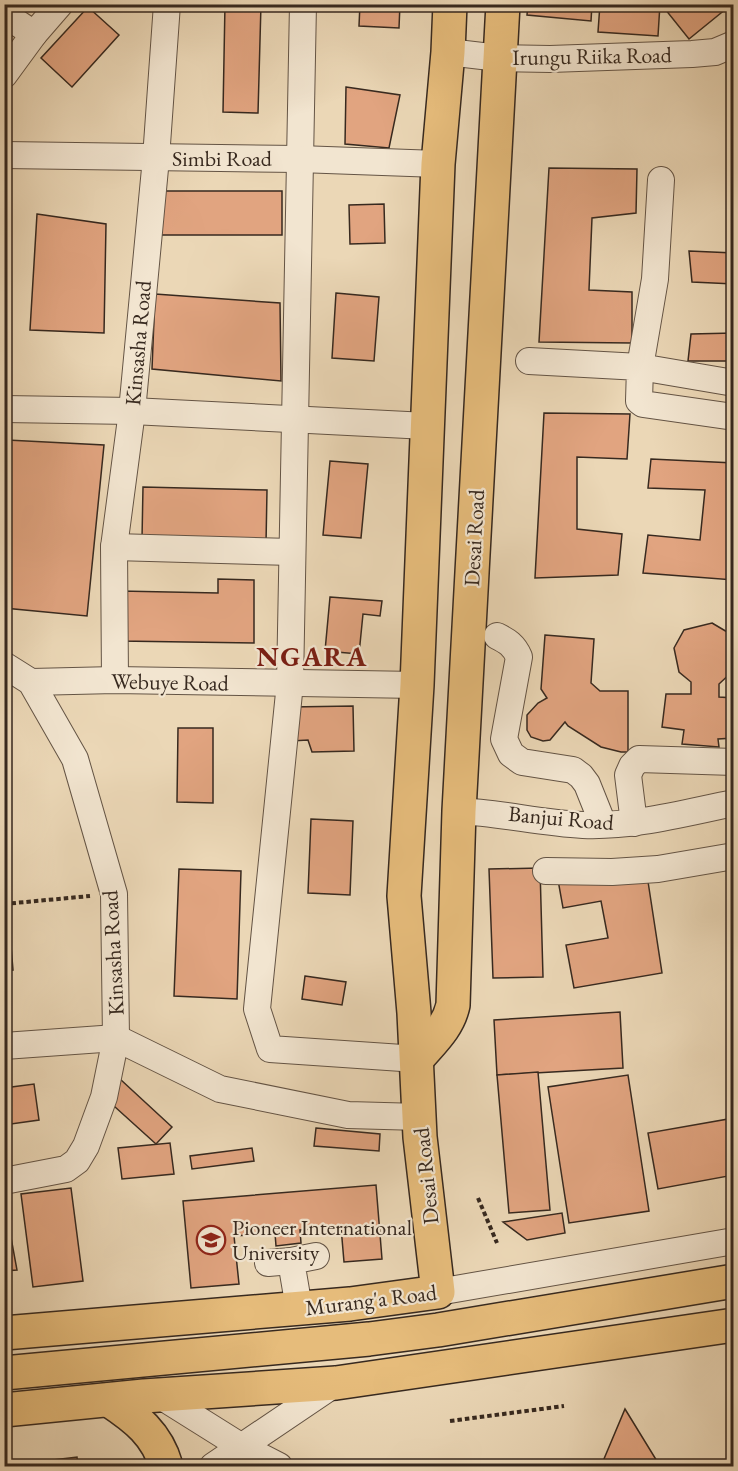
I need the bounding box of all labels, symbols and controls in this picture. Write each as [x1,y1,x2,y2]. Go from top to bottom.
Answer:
street label: Irungu Riika Road [512,40,673,72]
street label: Simbi Road [172,144,273,173]
street label: Kinsasha Road [118,278,158,407]
street label: Desai Road [457,488,491,587]
district label: NGARA [256,638,368,674]
street label: Webuye Road [111,666,230,698]
street label: Banjui Road [507,799,616,837]
street label: Kinsasha Road [95,889,131,1016]
street label: Desai Road [406,1125,445,1226]
place label: Pioneer International University [232,1213,412,1267]
school or university icon: Pioneer International University [195,1224,227,1256]
street label: Murang'a Road [304,1277,439,1322]

